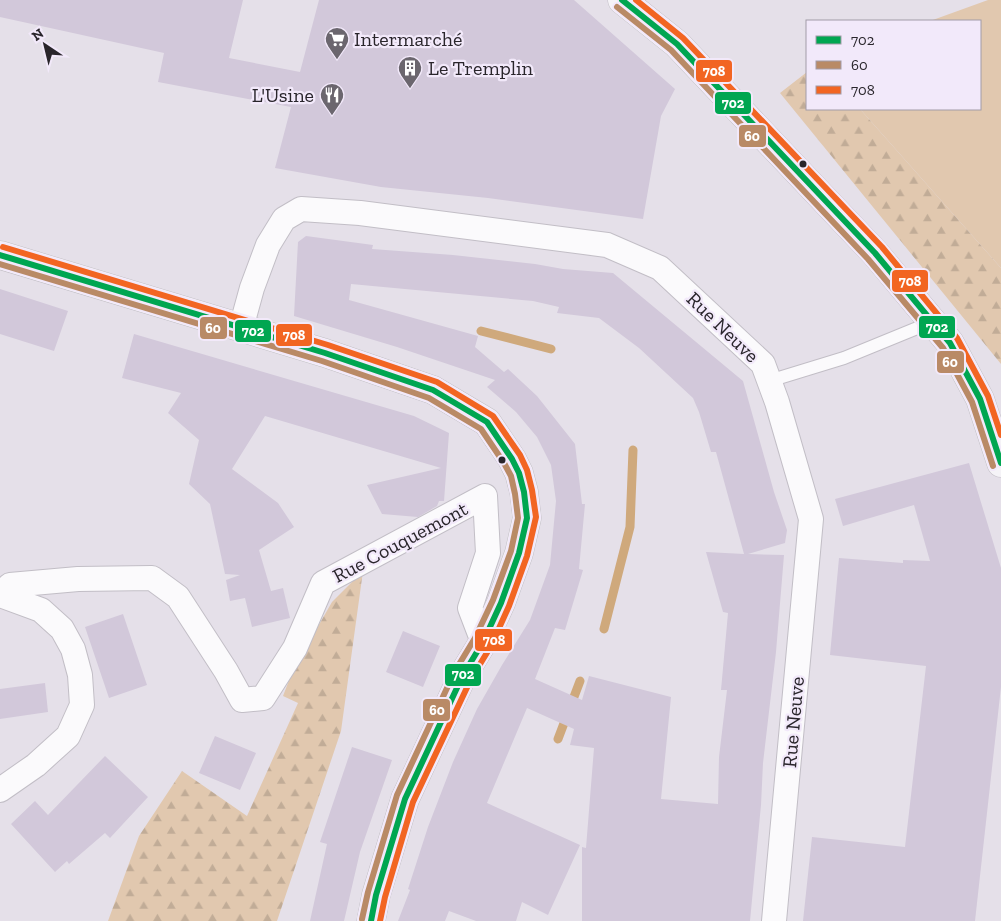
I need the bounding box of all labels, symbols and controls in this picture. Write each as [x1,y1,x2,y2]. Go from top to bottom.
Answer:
north arrow [20,20,70,70]
legend [806,20,981,110]
text: N [29,25,47,45]
supermarket icon: Intermarché [324,26,350,60]
place label: Intermarché [354,27,462,51]
text: 702 [851,31,875,49]
building icon: Le Tremplin [397,55,423,89]
place label: Le Tremplin [428,56,534,80]
text: 60 [851,56,868,74]
line badge: 708 [695,59,733,83]
text: 708 [703,63,726,80]
text: 708 [851,81,875,99]
restaurant icon: L'Usine [319,82,345,116]
place label: L'Usine [252,83,314,107]
line badge: 702 [714,91,752,115]
text: 702 [722,95,745,112]
line badge: 60 [738,124,767,148]
text: 60 [744,128,760,145]
unlabelled marker [798,159,808,169]
line badge: 708 [891,269,929,293]
text: 708 [899,273,922,290]
street label: Rue Neuve [682,287,764,367]
line badge: 702 [918,315,956,339]
line badge: 60 [199,316,228,340]
line badge: 702 [234,319,272,343]
text: 702 [926,319,949,336]
text: 60 [205,320,221,337]
text: 702 [242,323,265,340]
line badge: 708 [275,323,313,347]
text: 708 [283,327,306,344]
line badge: 60 [936,350,965,374]
text: 60 [942,354,958,371]
unlabelled marker [497,455,507,465]
street label: Rue Couquemont [328,496,472,588]
line badge: 708 [474,628,513,652]
text: 708 [483,632,506,649]
line badge: 702 [444,663,482,687]
text: 702 [452,666,475,683]
street label: Rue Neuve [777,675,809,769]
line badge: 60 [422,698,451,722]
text: 60 [429,702,445,719]

